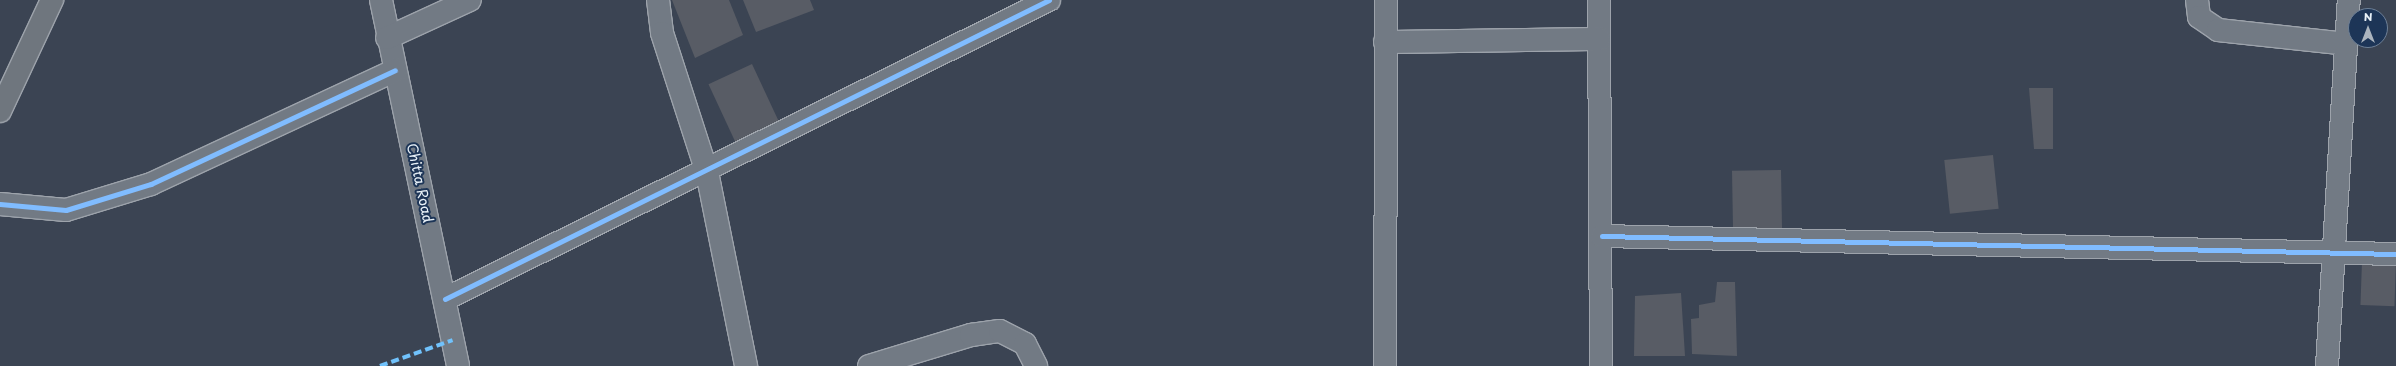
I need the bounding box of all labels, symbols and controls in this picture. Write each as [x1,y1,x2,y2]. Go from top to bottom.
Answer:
north arrow [2348,8,2388,48]
text: N [2364,8,2372,25]
street label: Chitta Road [403,142,437,224]

